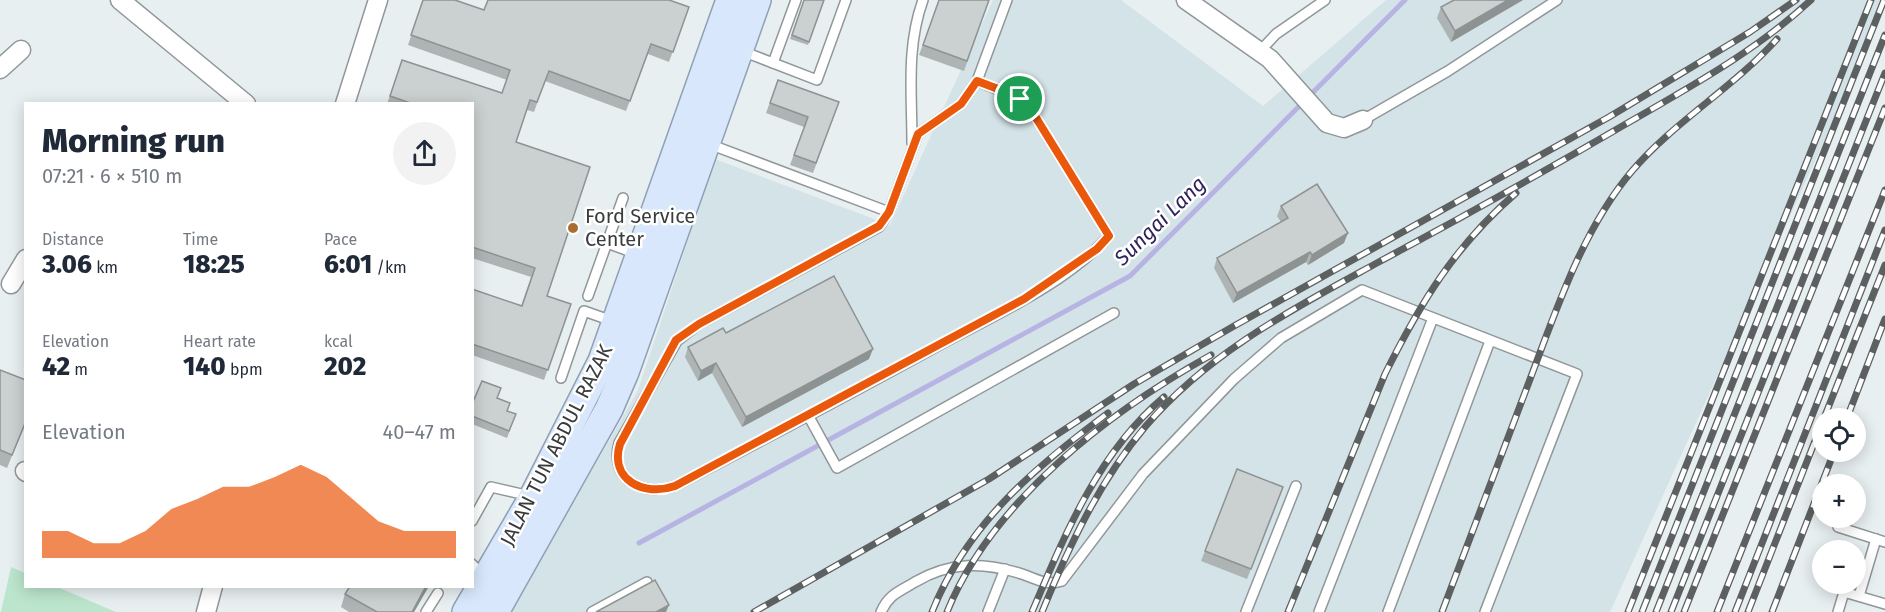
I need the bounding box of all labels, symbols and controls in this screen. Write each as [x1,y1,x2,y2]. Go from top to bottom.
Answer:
pin [994,73,1045,124]
icon: arrive [1003,82,1036,115]
text: Morning run [42,121,225,161]
button: share [393,122,456,185]
text: 07:21 · 6 × 510 m [42,164,182,188]
water label: Sungai Lang [1108,171,1211,272]
place label: Ford Service Center [585,204,695,251]
marker: Ford Service Center [566,221,580,235]
text: Distance [42,230,104,249]
text: Time [183,230,218,249]
text: Pace [324,230,357,249]
text: 3.06 [42,249,92,280]
text: 18:25 [183,249,245,280]
text: 6:01 [324,249,372,280]
text: km [92,258,118,277]
text: /km [372,258,407,277]
text: Elevation [42,332,109,351]
text: Heart rate [183,332,256,351]
text: kcal [324,332,353,351]
street label: JALAN TUN ABDUL RAZAK [495,340,617,550]
text: 42 [42,351,70,382]
text: 140 [183,351,226,382]
text: 202 [324,351,366,382]
text: m [70,360,88,379]
text: bpm [226,360,263,379]
map controls [1812,408,1866,594]
button: locate [1812,408,1866,462]
text: Elevation [42,420,126,444]
text: 40–47 m [383,420,456,444]
button: + [1812,474,1866,528]
button: − [1812,540,1866,594]

